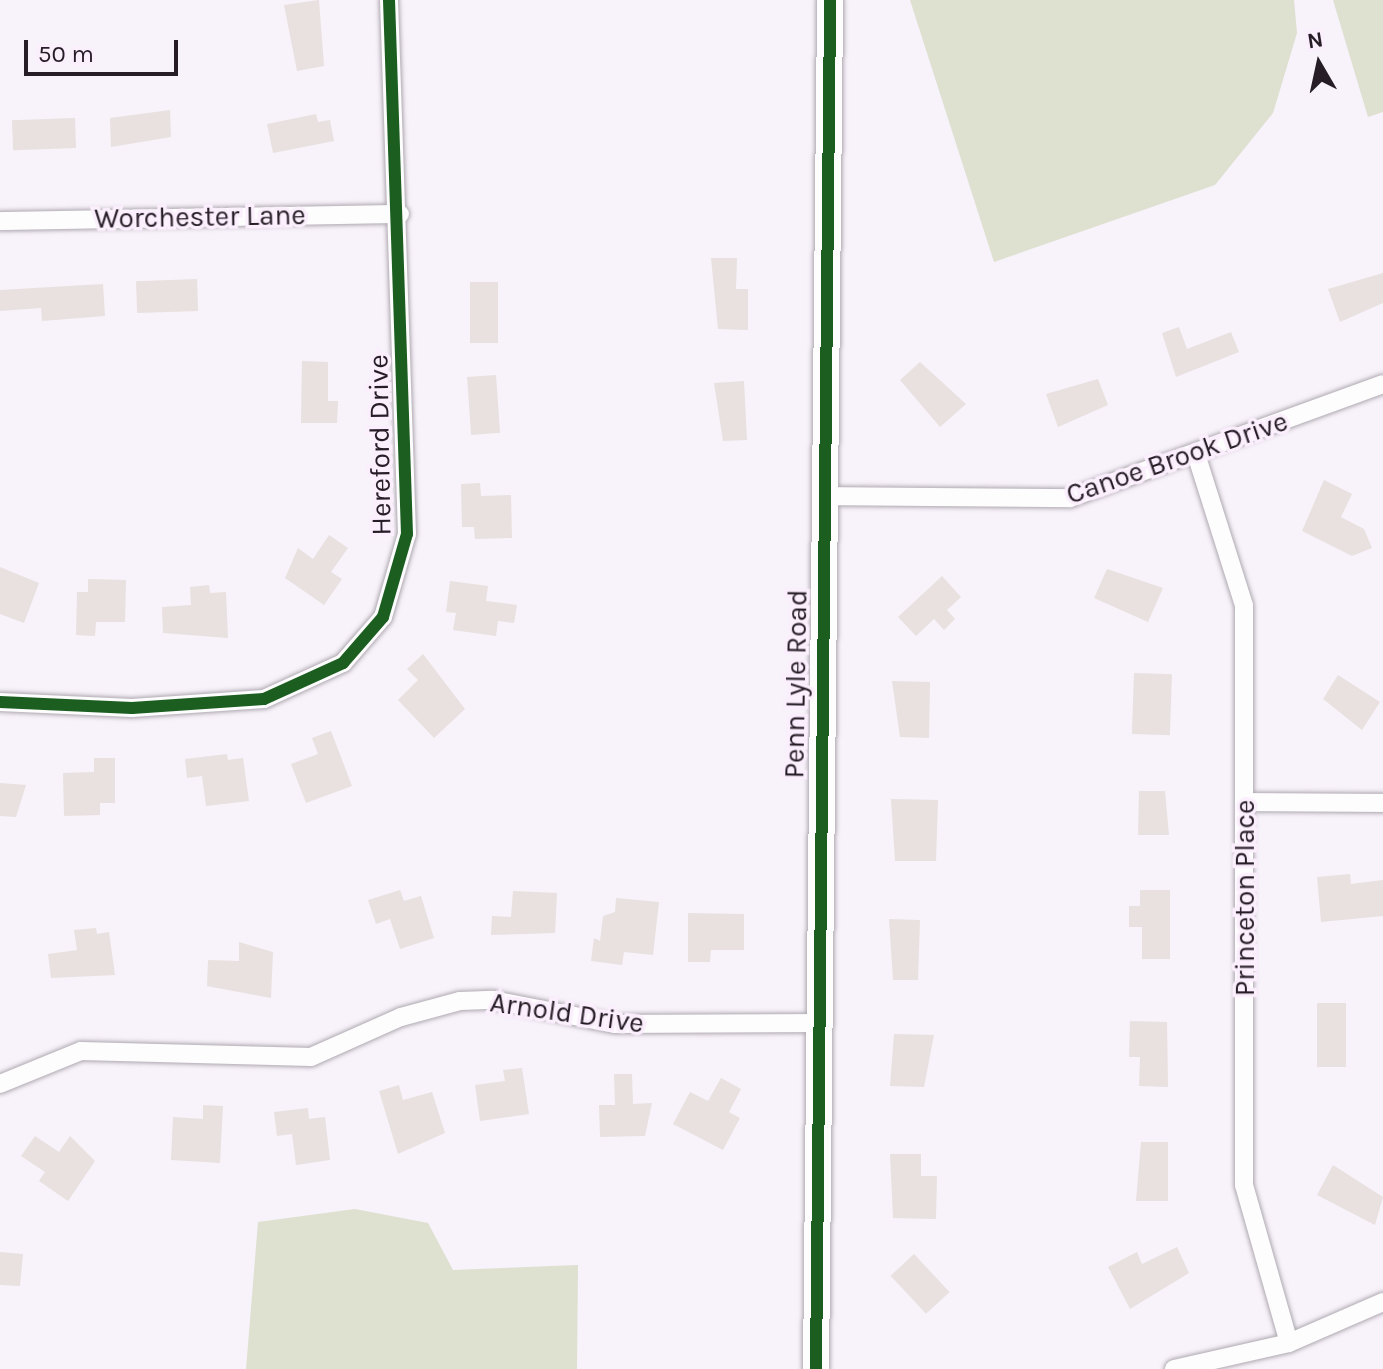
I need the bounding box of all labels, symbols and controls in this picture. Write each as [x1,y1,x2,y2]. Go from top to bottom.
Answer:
scale bar [28,24,182,74]
north arrow [1279,24,1359,104]
text: N [1305,26,1325,54]
text: 50 m [38,40,94,68]
street label: Worchester Lane [94,198,306,236]
street label: Hereford Drive [362,354,398,536]
street label: Canoe Brook Drive [1062,404,1292,512]
street label: Penn Lyle Road [778,589,814,779]
street label: Princeton Place [1228,800,1262,996]
street label: Arnold Drive [488,986,646,1040]

